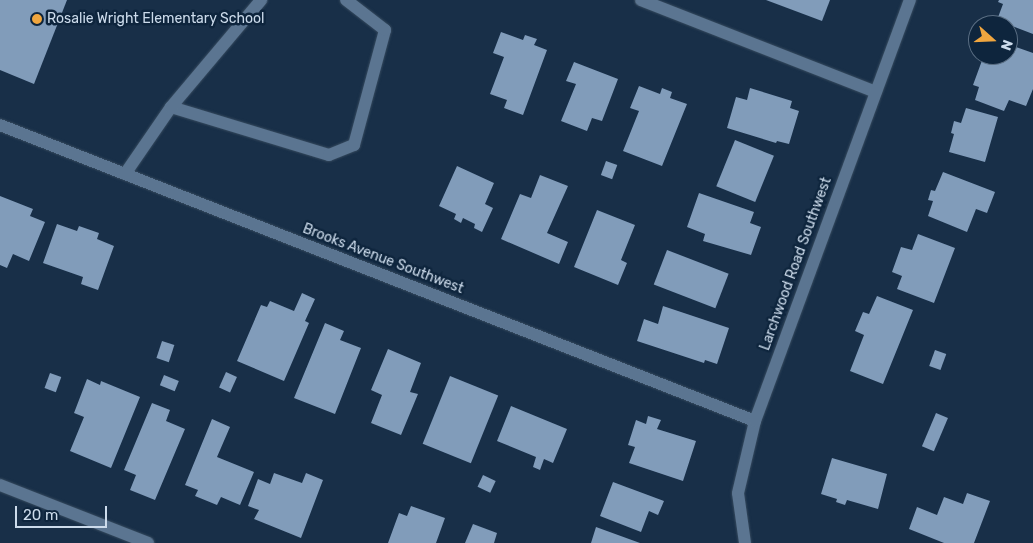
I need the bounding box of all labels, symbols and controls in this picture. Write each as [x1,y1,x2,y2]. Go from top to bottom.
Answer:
place label: Rosalie Wright Elementary School [47,11,265,27]
marker: Rosalie Wright Elementary School [31,13,43,25]
north arrow [968,15,1018,65]
text: N [997,37,1016,53]
street label: Larchwood Road Southwest [757,175,835,353]
street label: Brooks Avenue Southwest [300,220,466,298]
scale bar [18,496,110,528]
text: 20 m [23,506,58,524]

